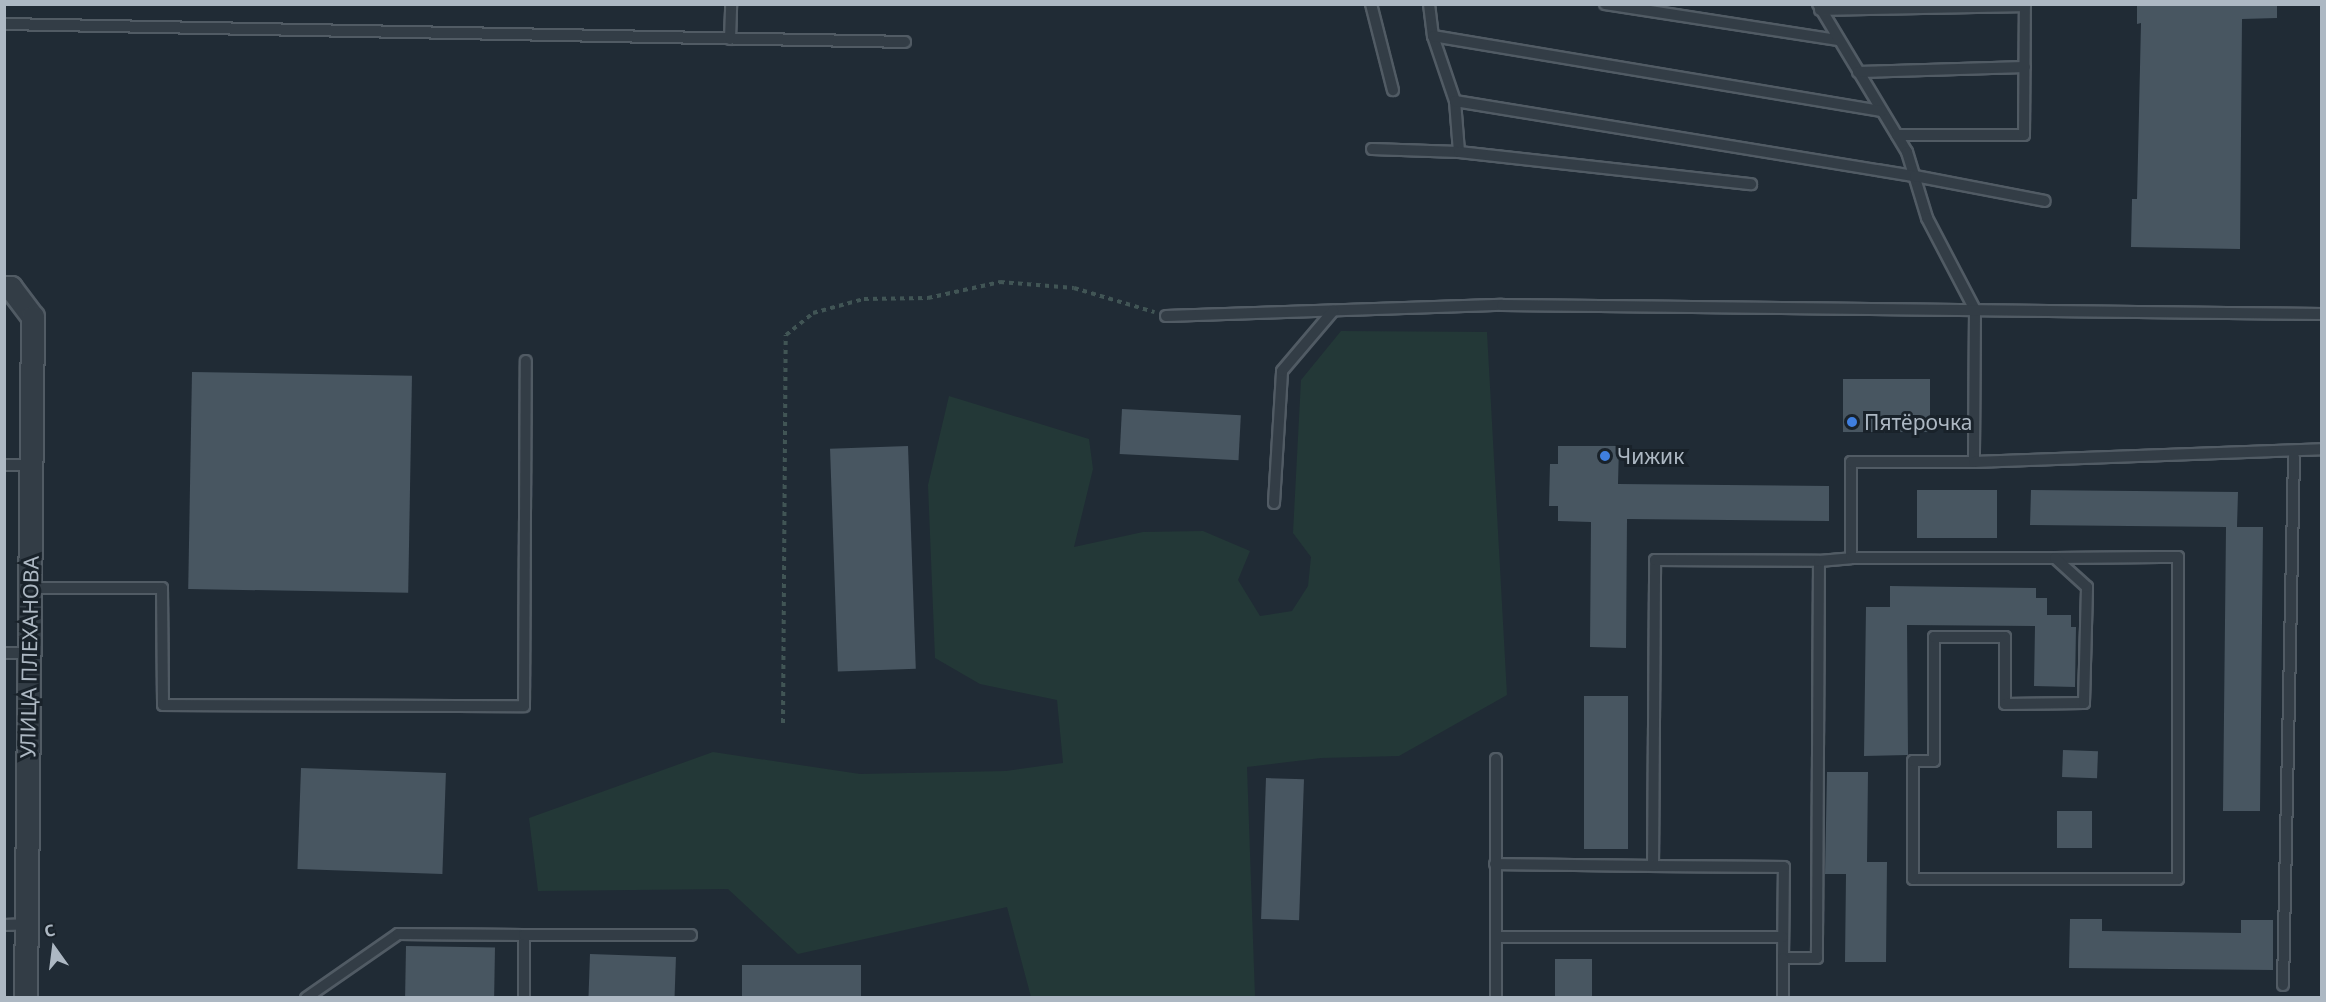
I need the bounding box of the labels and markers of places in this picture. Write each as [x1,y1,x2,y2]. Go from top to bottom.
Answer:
place label: Пятёрочка [1864,409,1972,435]
marker: Пятёрочка [1845,415,1859,429]
place label: Чижик [1617,443,1684,469]
marker: Чижик [1598,449,1612,463]

